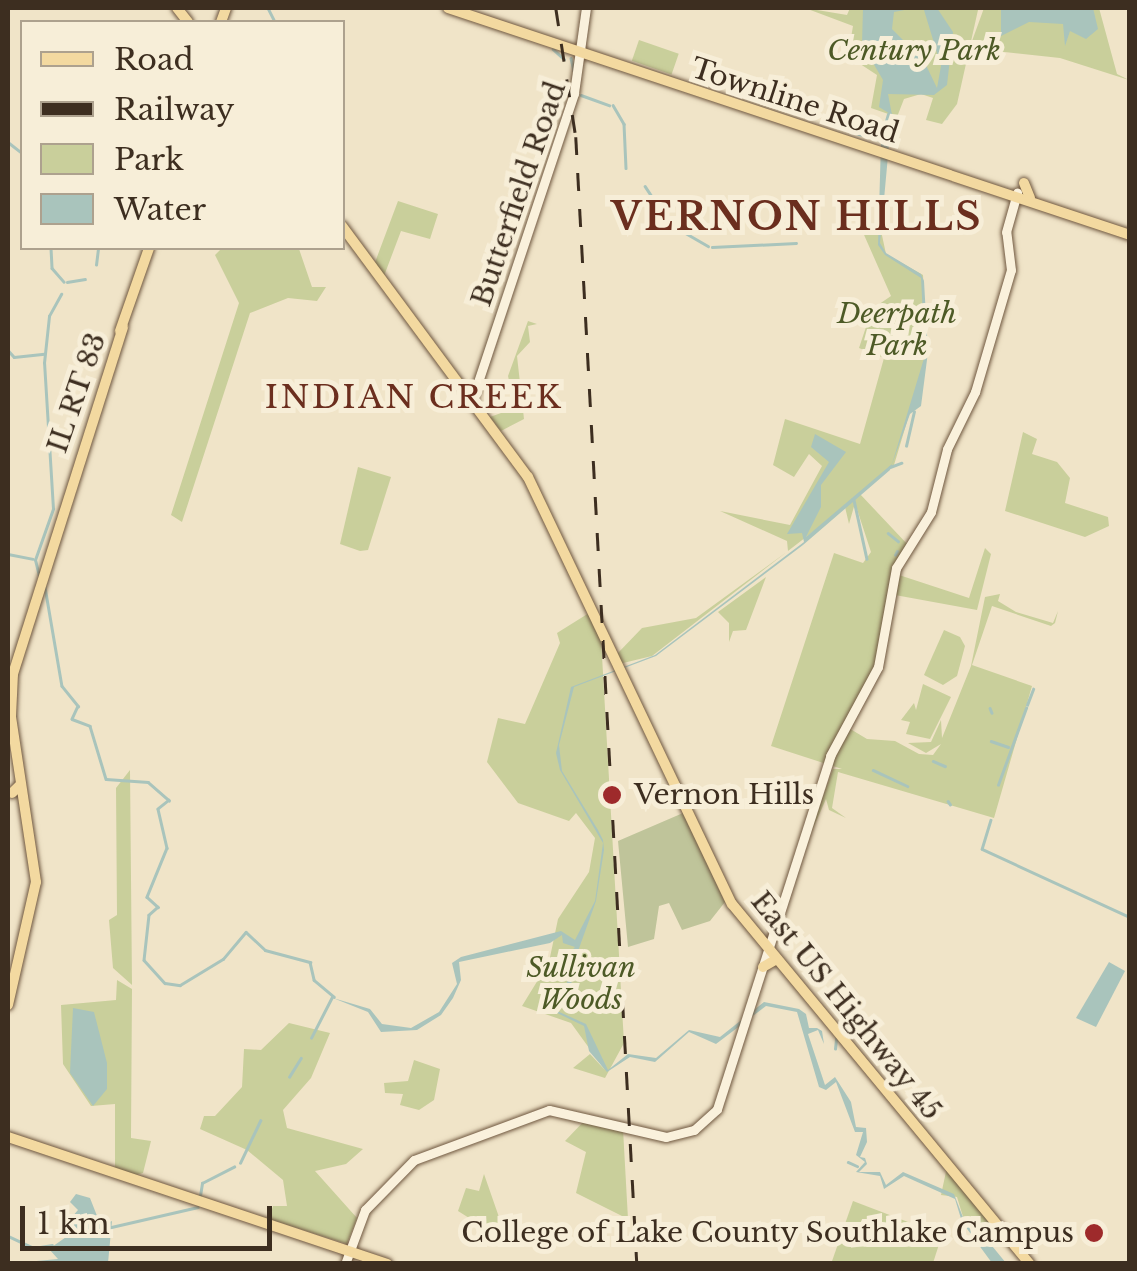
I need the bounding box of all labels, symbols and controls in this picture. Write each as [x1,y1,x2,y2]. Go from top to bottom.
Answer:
legend [20,20,345,250]
park label: Century Park [827,34,1001,68]
text: Road [114,41,194,78]
street label: Townline Road [687,52,903,150]
street label: Butterfield Road [465,77,573,311]
text: Railway [114,91,234,128]
text: Park [114,141,184,178]
text: Water [114,191,206,228]
district label: VERNON HILLS [611,194,983,240]
park label: Deerpath Park [837,297,957,363]
street label: IL RT 83 [41,328,113,458]
district label: INDIAN CREEK [265,378,563,416]
place label: Vernon Hills [634,778,814,812]
marker: Vernon Hills [599,782,625,808]
street label: East US Highway 45 [743,885,949,1127]
park label: Sullivan Woods [526,951,636,1017]
scale bar [25,1186,278,1248]
text: 1 km [37,1205,110,1242]
place label: College of Lake County Southlake Campus [461,1216,1074,1250]
marker: College of Lake County Southlake Campus [1083,1222,1105,1244]

